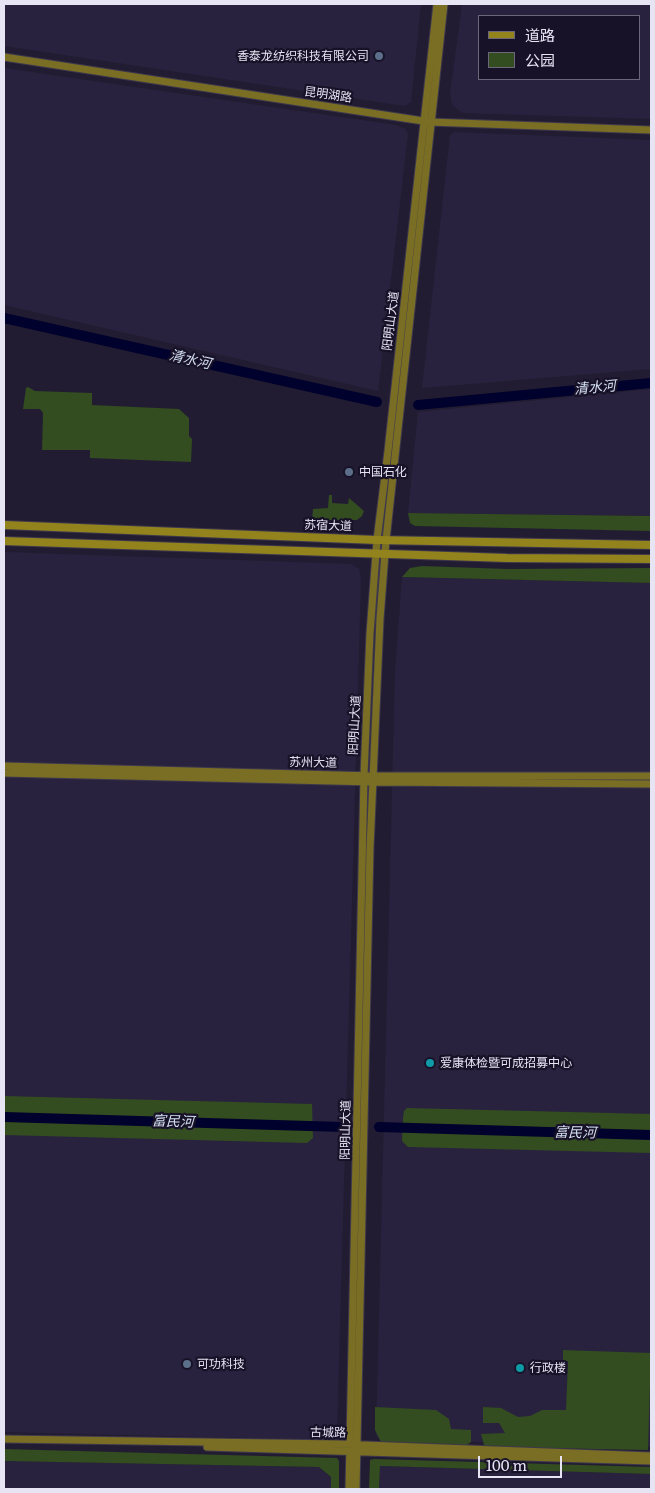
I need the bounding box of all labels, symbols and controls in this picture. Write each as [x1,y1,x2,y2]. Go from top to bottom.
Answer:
legend [478,15,640,80]
text: 道路 [525,23,555,46]
text: 公园 [525,48,555,71]
place label: 香泰龙纺织科技有限公司 [237,49,369,63]
marker: 香泰龙纺织科技有限公司 [373,50,385,62]
street label: 昆明湖路 [303,85,353,105]
street label: 阳明山大道 [380,290,402,352]
water label: 清水河 [168,347,212,373]
water label: 清水河 [573,378,617,398]
place label: 中国石化 [359,465,407,479]
marker: 中国石化 [343,466,355,478]
street label: 苏宿大道 [304,518,352,534]
street label: 阳明山大道 [346,695,364,755]
street label: 苏州大道 [289,755,337,771]
place label: 爱康体检暨可成招募中心 [440,1056,572,1070]
marker: 爱康体检暨可成招募中心 [424,1057,436,1069]
street label: 阳明山大道 [338,1100,354,1160]
water label: 富民河 [152,1113,194,1131]
water label: 富民河 [554,1124,596,1142]
place label: 可功科技 [197,1357,245,1371]
marker: 可功科技 [181,1358,193,1370]
place label: 行政楼 [530,1361,566,1375]
marker: 行政楼 [514,1362,526,1374]
street label: 古城路 [310,1425,346,1441]
scale bar [480,1446,564,1478]
text: 100 m [486,1453,527,1476]

